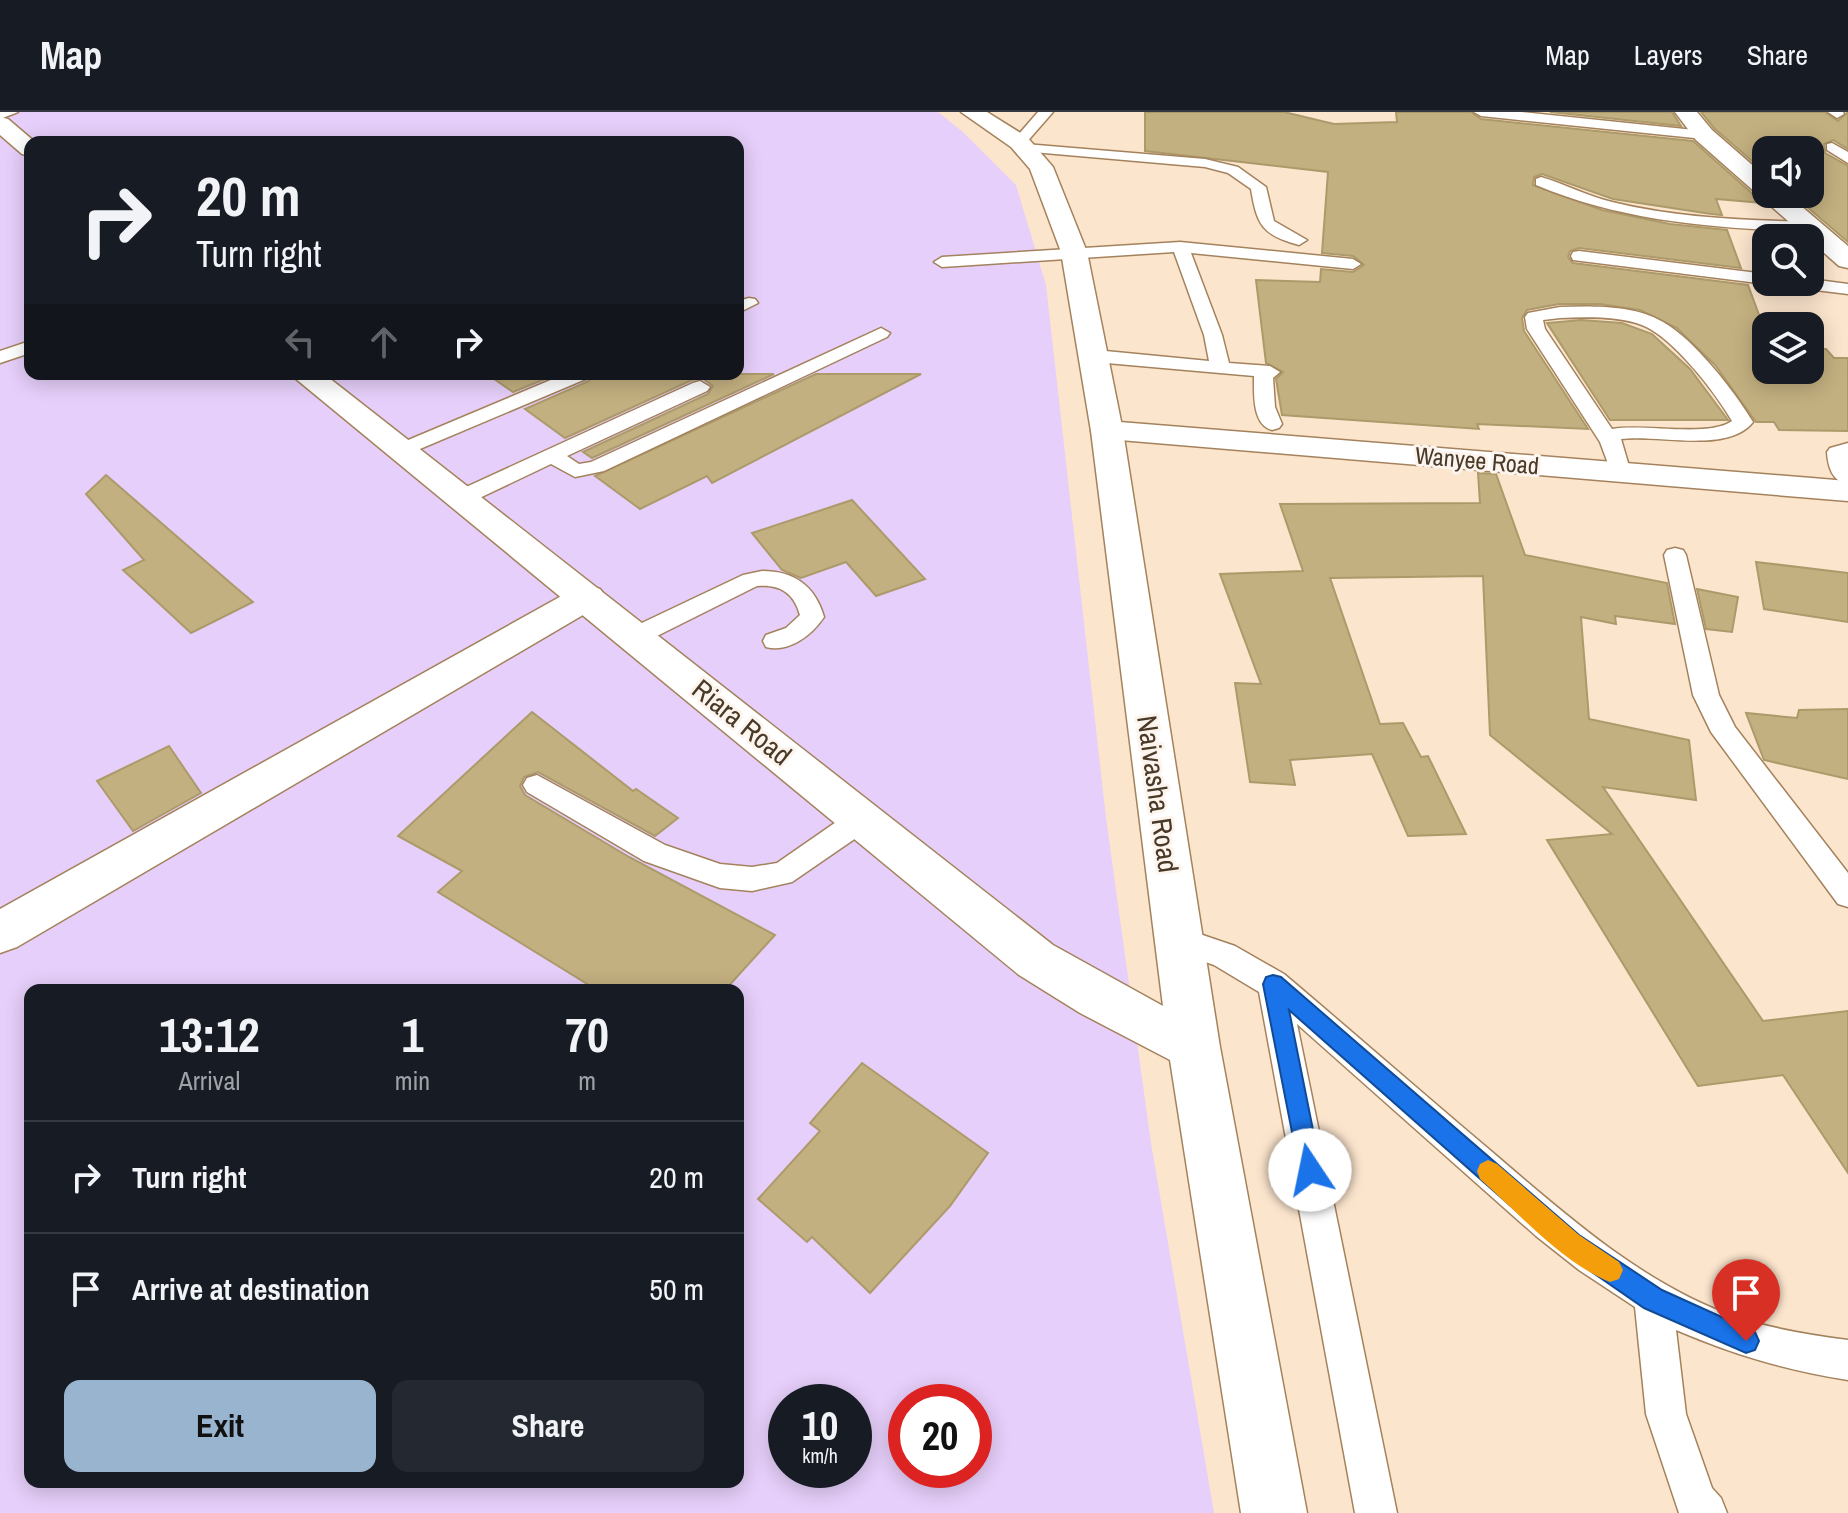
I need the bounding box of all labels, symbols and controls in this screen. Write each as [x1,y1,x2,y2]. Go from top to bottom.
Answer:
text: Map [40,30,102,81]
text: Map [1545,36,1590,74]
text: Layers [1634,36,1703,74]
text: Share [1747,36,1808,74]
map controls [1752,136,1824,384]
button: sound [1752,136,1824,208]
text: 20 m [196,158,301,233]
icon: right [64,168,168,272]
button: search [1752,224,1824,296]
text: Turn right [196,230,321,278]
button: layers [1752,312,1824,384]
icon: left [278,320,322,364]
icon: ahead [362,320,406,364]
icon: right [446,320,490,364]
street label: Wanyee Road [1414,439,1540,481]
street label: Riara Road [684,670,800,774]
street label: Naivasha Road [1128,713,1188,875]
text: 13:12 [159,1002,260,1067]
text: 1 [401,1002,423,1067]
text: 70 [565,1002,609,1067]
text: Arrival [179,1063,240,1098]
text: min [395,1063,430,1098]
text: m [578,1063,596,1098]
position arrow [1268,1128,1352,1212]
icon: right [64,1155,108,1199]
text: Turn right [132,1157,246,1197]
text: 20 m [649,1157,704,1197]
pin [1712,1259,1780,1341]
icon: arrive [64,1267,108,1311]
text: Arrive at destination [132,1269,370,1309]
text: 50 m [649,1269,704,1309]
icon: arrive [1724,1271,1768,1315]
button: Exit [64,1380,376,1472]
button: Share [392,1380,704,1472]
speed limit sign: 20 [888,1384,992,1488]
text: 10 [802,1399,838,1452]
text: km/h [802,1442,838,1469]

